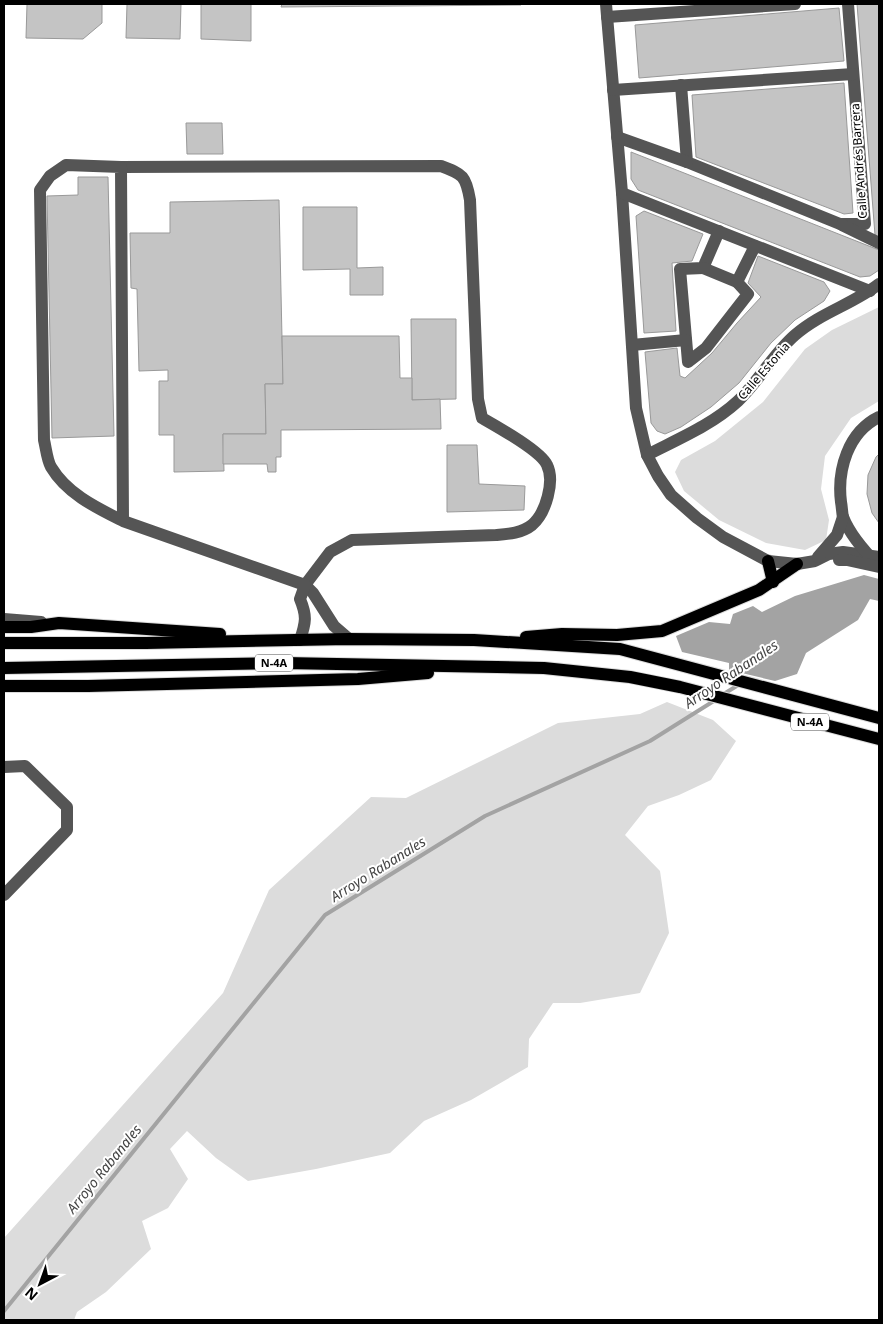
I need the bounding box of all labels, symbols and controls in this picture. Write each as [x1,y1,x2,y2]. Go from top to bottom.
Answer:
street label: Calle Andrés Barrera [846,103,871,219]
street label: Calle Estonia [734,338,794,403]
water label: Arroyo Rabanales [679,635,781,713]
road number: N-4A [255,654,293,671]
road number: N-4A [791,714,829,730]
water label: Arroyo Rabanales [326,832,429,906]
water label: Arroyo Rabanales [61,1120,145,1218]
north arrow [15,1259,65,1309]
text: N [21,1283,42,1305]

